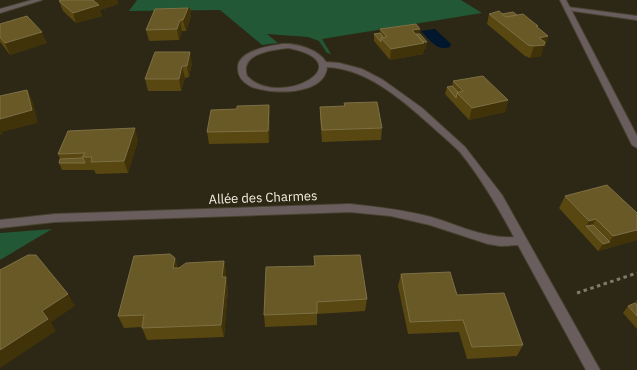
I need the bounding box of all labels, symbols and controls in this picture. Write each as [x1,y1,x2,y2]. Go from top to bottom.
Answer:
street label: Allée des Charmes [208,187,318,208]

